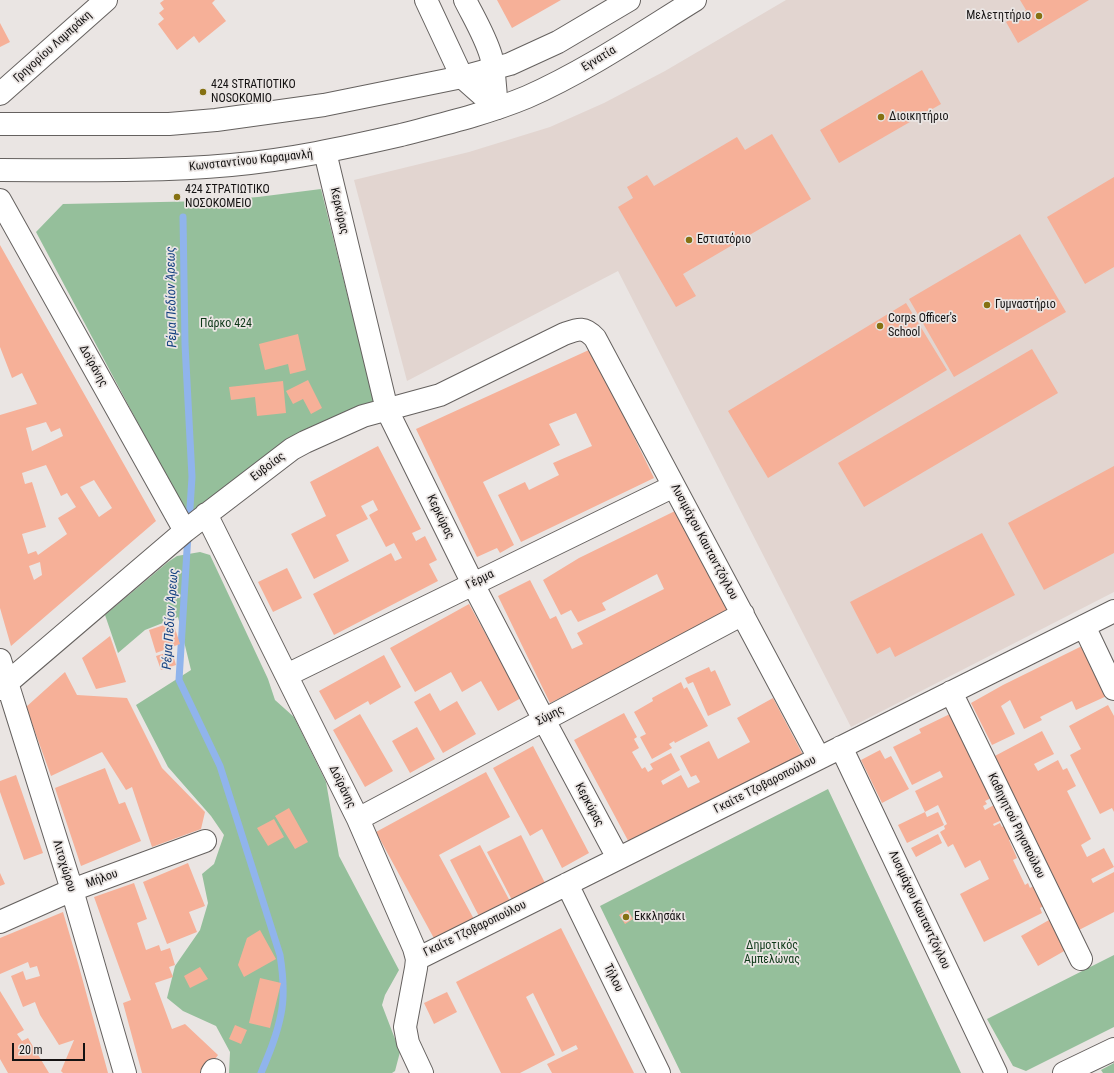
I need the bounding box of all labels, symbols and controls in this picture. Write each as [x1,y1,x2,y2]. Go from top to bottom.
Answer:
street label: Γρηγορίου Λαμπράκη [11,8,95,86]
place label: Μελετητήριο [966,9,1031,23]
marker: Μελετητήριο [1034,11,1044,21]
street label: Εγνατία [579,43,619,75]
place label: 424 STRATIOTIKO NOSOKOMIO [211,78,296,106]
marker: 424 STRATIOTIKO NOSOKOMIO [198,87,208,97]
place label: Διοικητήριο [889,110,949,124]
marker: Διοικητήριο [876,112,886,122]
street label: Κωνσταντίνου Καραμανλή [188,147,314,175]
place label: 424 ΣΤΡΑΤΙΩΤΙΚΟ ΝΟΣΟΚΟΜΕΙΟ [185,183,270,211]
street label: Κερκύρας [327,186,351,236]
marker: 424 ΣΤΡΑΤΙΩΤΙΚΟ ΝΟΣΟΚΟΜΕΙΟ [172,192,182,202]
place label: Εστιατόριο [697,233,751,247]
marker: Εστιατόριο [684,235,694,245]
water label: Ρέμα Πεδίον Άρεως [163,246,181,348]
place label: Γυμναστήριο [995,298,1056,312]
marker: Γυμναστήριο [982,300,992,310]
place label: Corps Officer's School [888,312,957,340]
park label: Πάρκο 424 [200,317,252,331]
marker: Corps Officer's School [875,321,885,331]
street label: Δοϊράνης [76,343,110,389]
street label: Ευβοίας [248,449,288,485]
street label: Λυσιμάχου Καυταντζόγλου [667,482,741,602]
street label: Κερκύρας [423,493,457,541]
street label: Γέρμα [464,567,496,593]
water label: Ρέμα Πεδίον Άρεως [160,568,182,670]
street label: Σύμης [534,703,566,729]
street label: Γκαίτε Τζοβαροπούλου [712,753,818,817]
street label: Δοϊράνης [326,763,358,811]
street label: Καθηγητού Ρηγοπούλου [984,771,1048,881]
street label: Κερκύρας [572,781,606,829]
street label: Λιτοχώρου [49,838,79,894]
street label: Λυσιμάχου Καυταντζόγλου [885,849,953,971]
street label: Μήλου [84,867,120,891]
street label: Γκαίτε Τζοβαροπούλου [421,898,529,960]
place label: Εκκλησάκι [634,910,685,924]
marker: Εκκλησάκι [621,912,631,922]
park label: Δημοτικός Αμπελώνας [744,939,800,967]
street label: Τήλου [600,962,626,994]
scale bar [14,1035,87,1061]
text: 20 m [19,1043,43,1057]

